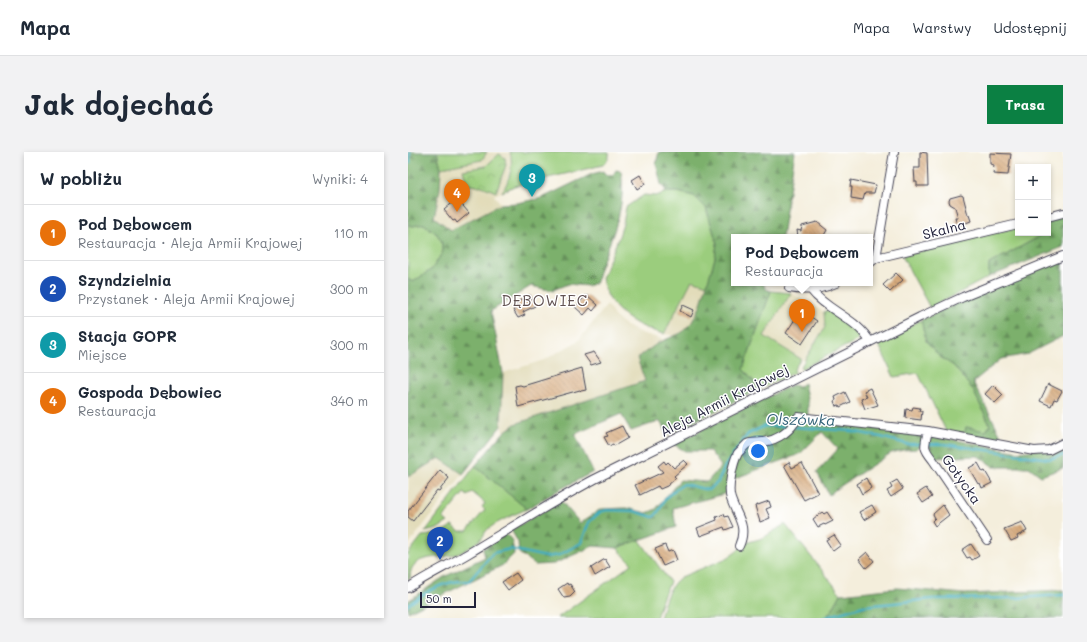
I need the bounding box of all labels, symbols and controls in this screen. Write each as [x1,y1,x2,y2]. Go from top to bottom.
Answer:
text: Mapa [20,15,71,40]
text: Mapa [853,18,890,37]
text: Warstwy [912,18,971,37]
text: Udostępnij [993,18,1067,37]
button: Trasa [987,85,1063,124]
text: Jak dojechać [24,86,214,122]
pin: 3 [519,164,545,197]
map controls [1015,164,1051,236]
button: + [1015,164,1051,200]
text: W pobliżu [40,167,122,189]
text: Wyniki: 4 [312,170,368,187]
pin: 4 [444,179,470,212]
button: − [1015,200,1051,236]
text: Pod Dębowcem [78,214,192,234]
street label: Skalna [920,214,968,244]
text: 1 [50,224,56,241]
text: 110 m [334,224,368,241]
text: Restauracja · Aleja Armii Krajowej [78,234,302,251]
popup [731,234,873,286]
text: Pod Dębowcem [745,242,859,262]
text: Restauracja [745,262,823,279]
text: Szyndzielnia [78,270,172,290]
text: 2 [49,280,57,297]
text: 300 m [330,280,368,297]
text: Przystanek · Aleja Armii Krajowej [78,290,295,307]
district label: DĘBOWIEC [501,290,589,310]
pin: 1 [789,299,815,332]
text: Stacja GOPR [78,326,177,346]
text: 3 [49,336,57,353]
text: 300 m [330,336,368,353]
text: Miejsce [78,346,127,363]
street label: Aleja Armii Krajowej [656,359,792,441]
text: Gospoda Dębowiec [78,382,222,402]
text: 4 [49,392,57,409]
text: 340 m [330,392,368,409]
text: Restauracja [78,402,156,419]
water label: Olszówka [766,408,836,430]
your location [748,441,768,461]
street label: Gotycka [938,450,986,508]
pin: 2 [427,527,453,560]
scale bar [420,590,476,609]
text: 50 m [426,591,452,606]

